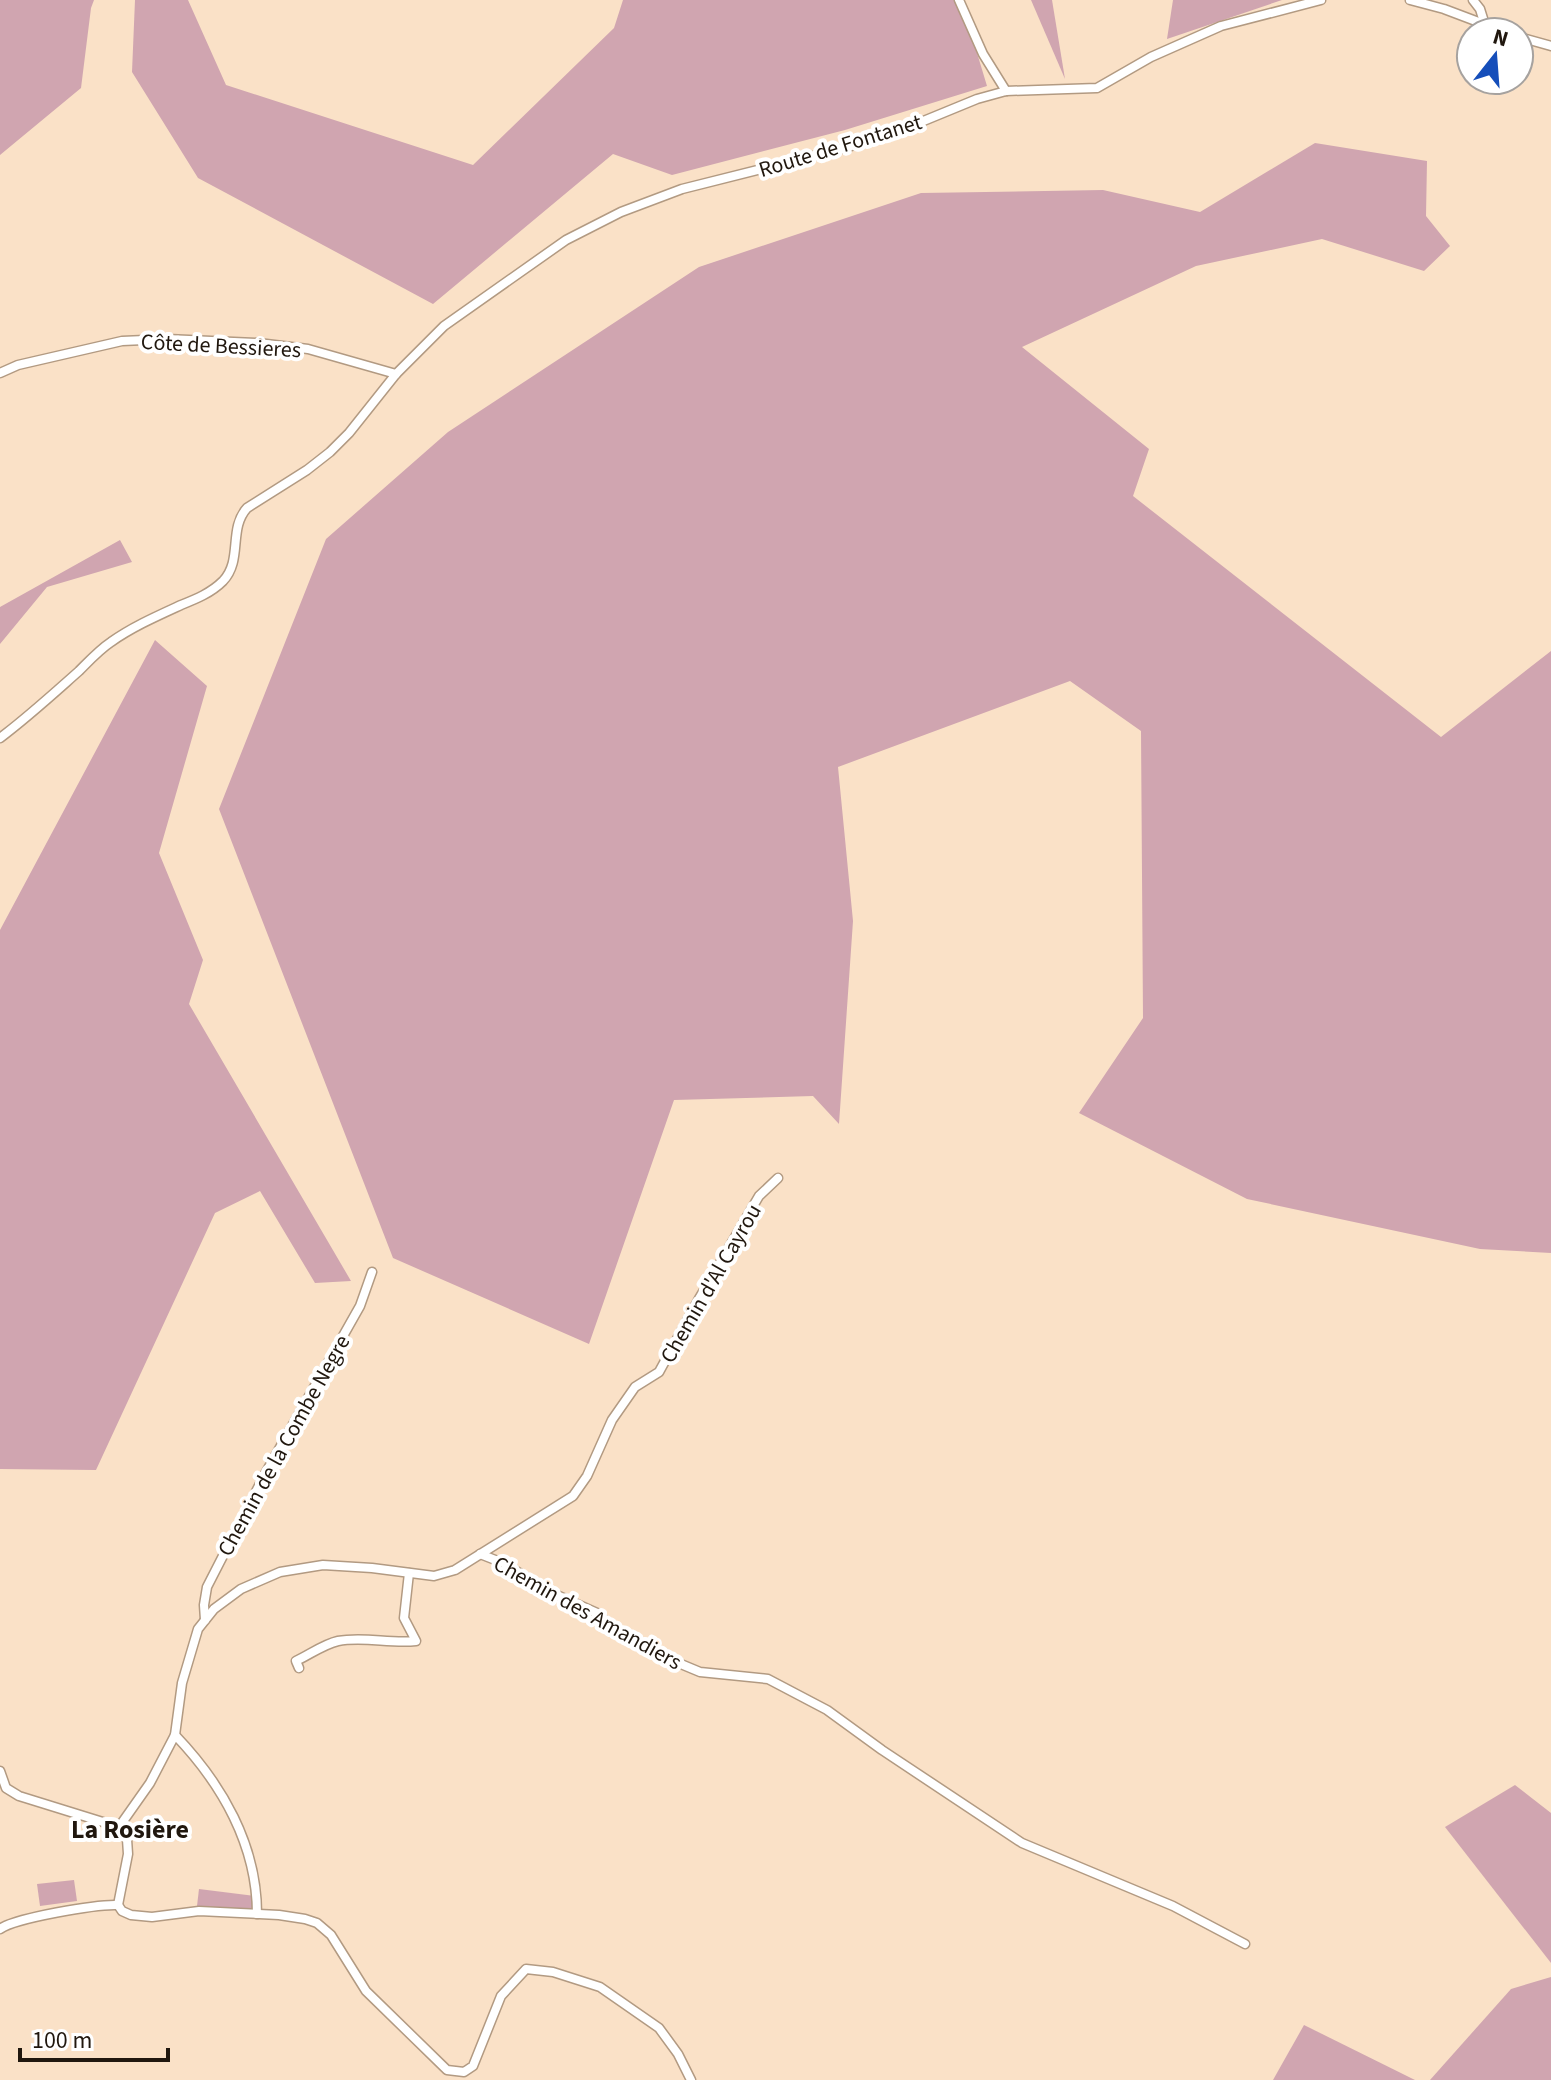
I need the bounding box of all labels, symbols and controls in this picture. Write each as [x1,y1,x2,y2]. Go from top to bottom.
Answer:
north arrow [1455,16,1535,96]
text: N [1489,20,1512,55]
street label: Route de Fontanet [755,106,926,186]
street label: Côte de Bessieres [140,326,302,366]
street label: Chemin d'Al Cayrou [652,1198,770,1369]
street label: Chemin de la Combe Negre [210,1329,358,1562]
street label: Chemin des Amandiers [488,1548,687,1678]
district label: La Rosière [71,1811,189,1848]
scale bar [20,2012,168,2062]
text: 100 m [32,2023,92,2058]

